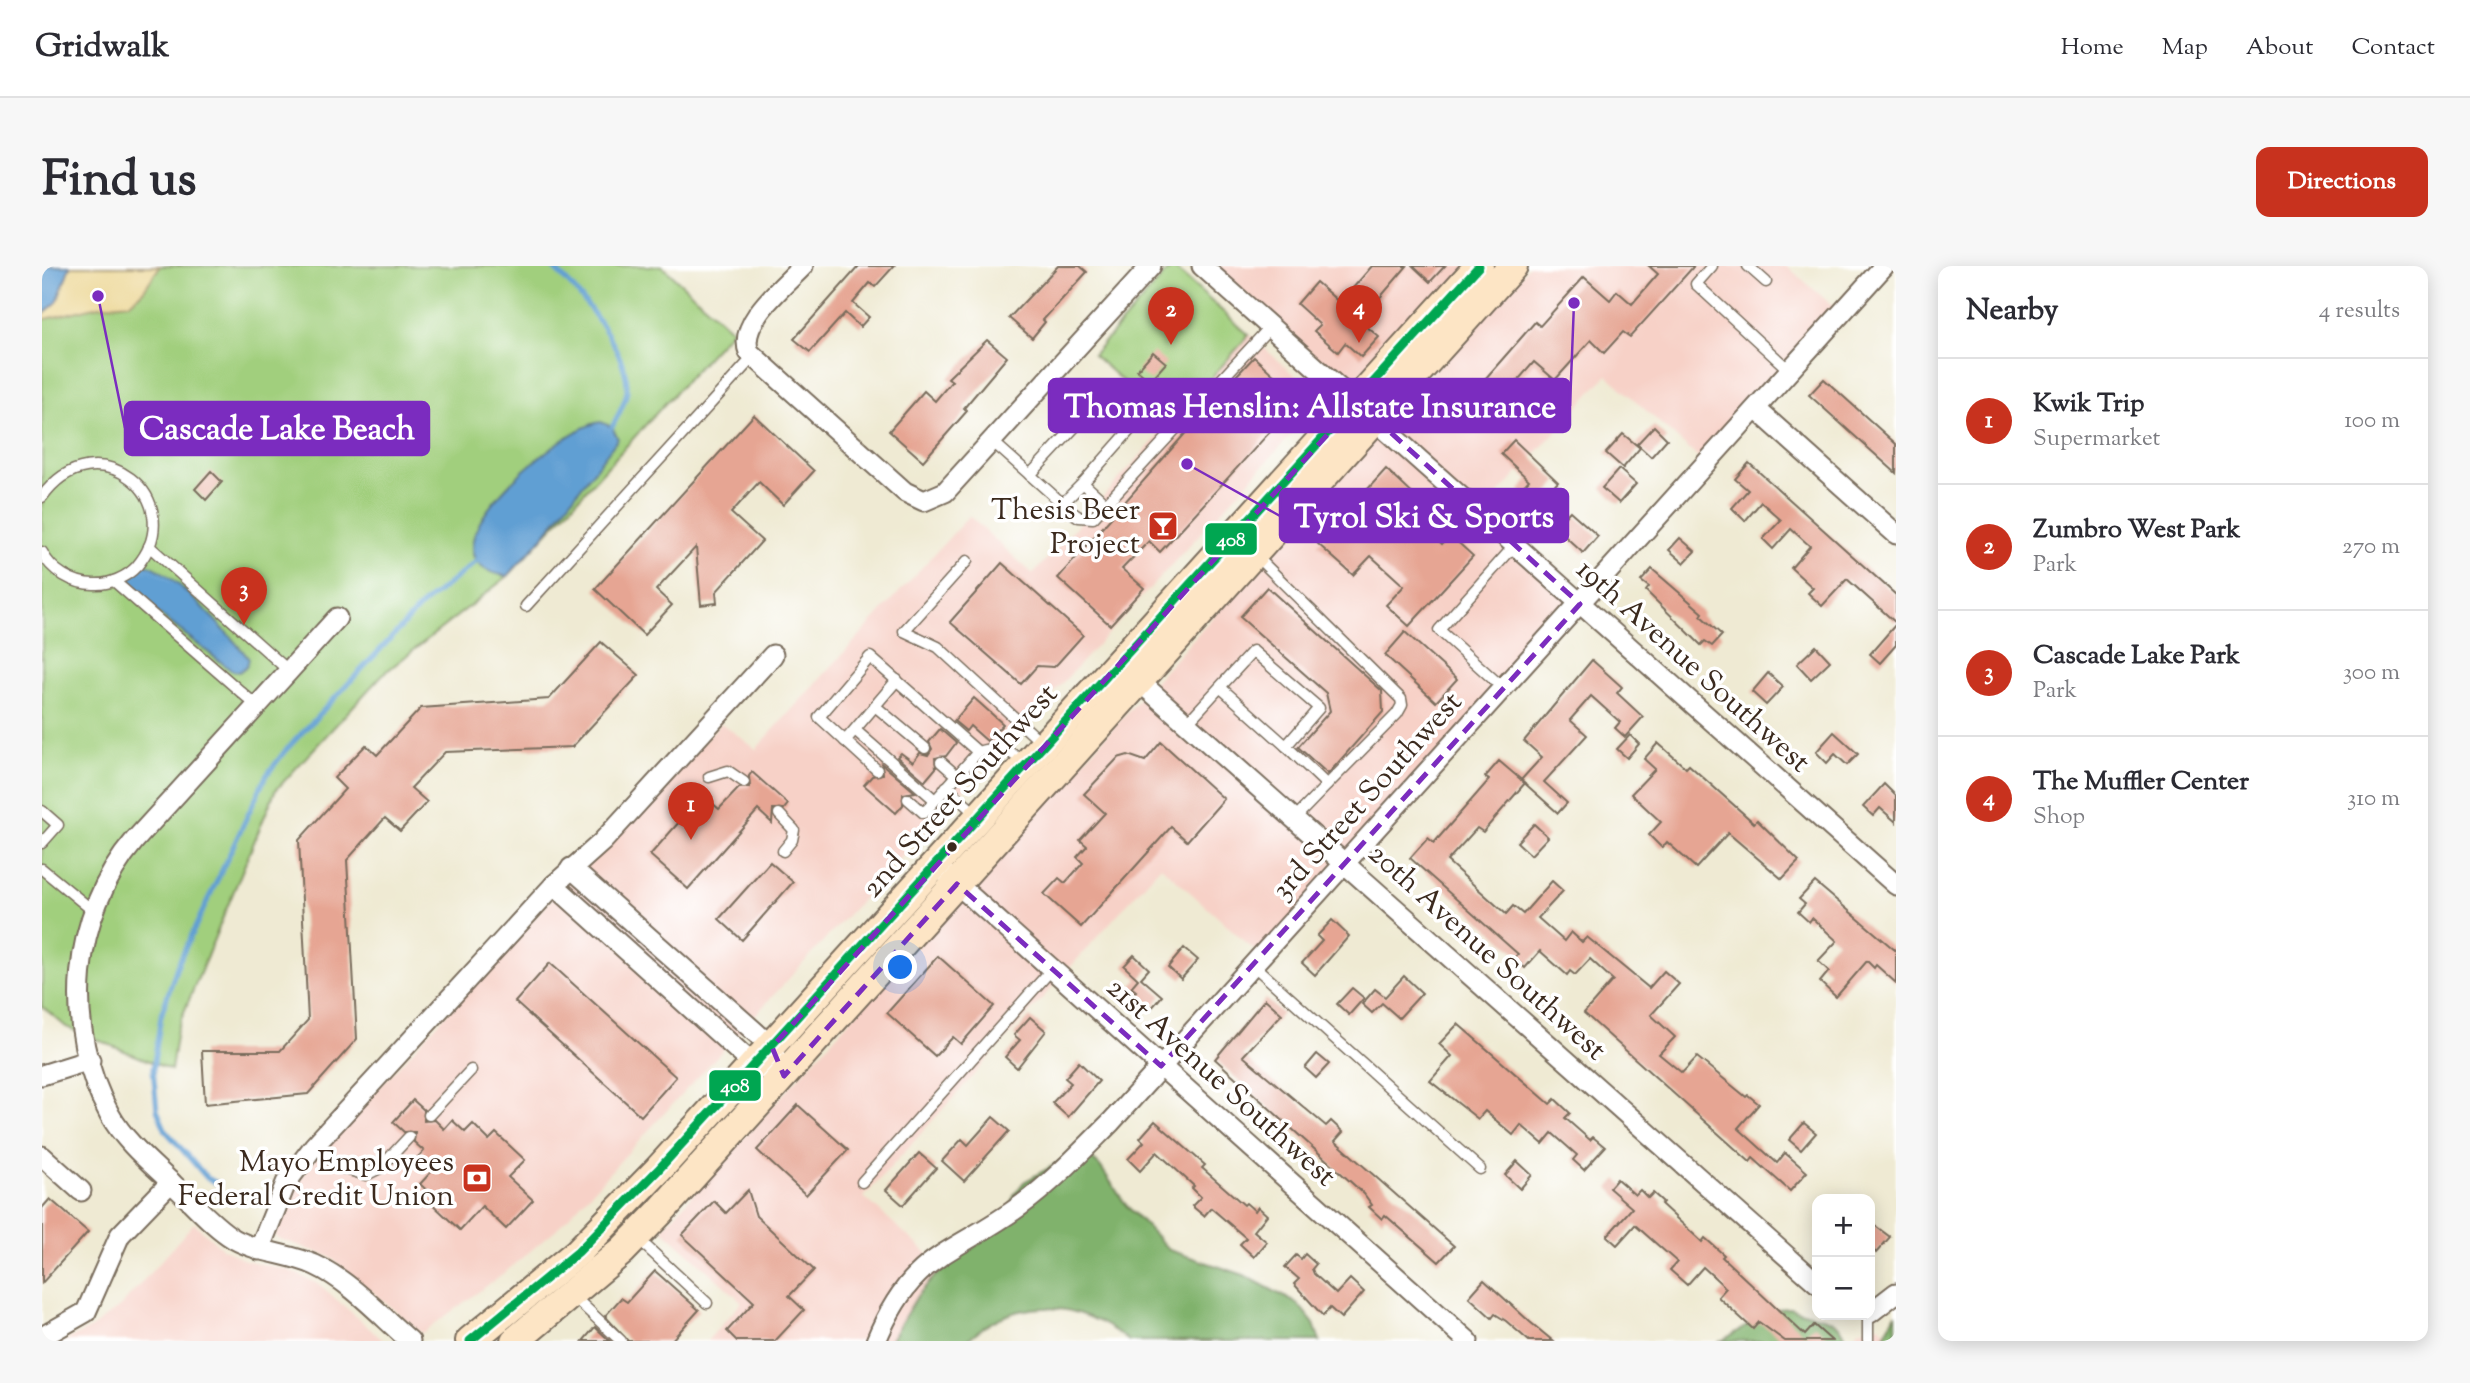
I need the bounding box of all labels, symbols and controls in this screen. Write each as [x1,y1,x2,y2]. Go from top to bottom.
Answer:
text: Gridwalk [35,24,169,72]
text: Home [2061,31,2124,65]
text: Map [2162,31,2208,65]
text: About [2246,31,2313,65]
text: Contact [2351,31,2435,65]
text: Find us [42,147,196,217]
button: Directions [2256,147,2428,217]
pin: 4 [1336,285,1382,343]
pin: 2 [1148,287,1194,345]
text: Nearby [1966,290,2058,333]
text: 4 results [2319,295,2400,328]
callout: Thomas Henslin: Allstate Insurance [1049,379,1570,432]
text: Thomas Henslin: Allstate Insurance [1064,386,1556,432]
text: Kwik Trip [2033,386,2144,423]
callout: Cascade Lake Beach [125,402,429,455]
text: 1 [1985,405,1993,438]
text: 100 m [2344,405,2400,438]
text: Cascade Lake Beach [139,408,415,454]
text: Supermarket [2033,423,2160,456]
callout: Tyrol Ski & Sports [1280,489,1568,542]
place label: Thesis Beer Project [991,490,1140,567]
text: Tyrol Ski & Sports [1294,496,1554,542]
bar icon: Thesis Beer Project [1146,509,1180,543]
text: Zumbro West Park [2033,512,2240,549]
line badge: 408 [1204,522,1258,556]
text: 408 [1216,528,1246,555]
text: 2 [1984,531,1994,564]
text: 270 m [2342,531,2400,564]
text: Park [2033,549,2077,582]
street label: 19th Avenue Southwest [1566,550,1819,784]
pin: 3 [221,567,267,625]
text: Cascade Lake Park [2033,638,2240,675]
text: 3 [1984,657,1994,690]
text: 300 m [2343,657,2400,690]
street label: 2nd Street Southwest [853,675,1069,908]
text: Park [2033,675,2077,708]
street label: 3rd Street Southwest [1263,683,1473,910]
text: The Muffler Center [2033,764,2249,801]
pin: 1 [668,782,714,840]
text: 4 [1983,783,1995,816]
text: 310 m [2347,783,2400,816]
text: Shop [2033,801,2085,834]
street label: 20th Avenue Southwest [1358,834,1615,1072]
unlabelled marker [945,840,959,854]
your location [883,950,917,984]
street label: 21st Avenue Southwest [1096,968,1345,1198]
line badge: 408 [708,1069,762,1102]
text: 408 [720,1074,750,1101]
place label: Mayo Employees Federal Credit Union [178,1142,454,1219]
bank icon: Mayo Employees Federal Credit Union [460,1161,494,1195]
map controls [1812,1194,1875,1320]
button: + [1812,1194,1875,1257]
button: − [1812,1257,1875,1320]

